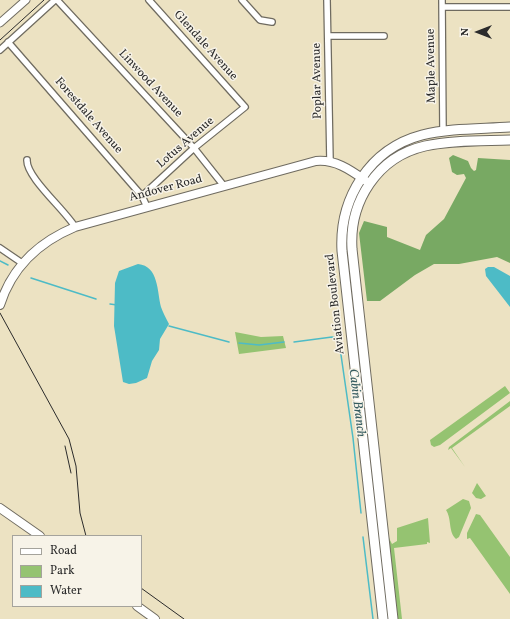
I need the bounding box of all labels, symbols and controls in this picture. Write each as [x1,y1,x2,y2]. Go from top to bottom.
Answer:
street label: Glendale Avenue [170,8,240,84]
north arrow [458,12,498,52]
street label: Maple Avenue [424,28,440,104]
text: N [458,28,473,36]
street label: Poplar Avenue [310,43,326,119]
street label: Linwood Avenue [115,47,185,121]
street label: Forestdale Avenue [51,75,125,157]
street label: Lotus Avenue [155,114,217,172]
street label: Andover Road [128,172,204,206]
street label: Aviation Boulevard [324,253,348,355]
water label: Cabin Branch [344,368,368,438]
legend [12,535,142,607]
text: Road [50,543,77,559]
text: Park [50,563,75,579]
text: Water [50,583,82,599]

